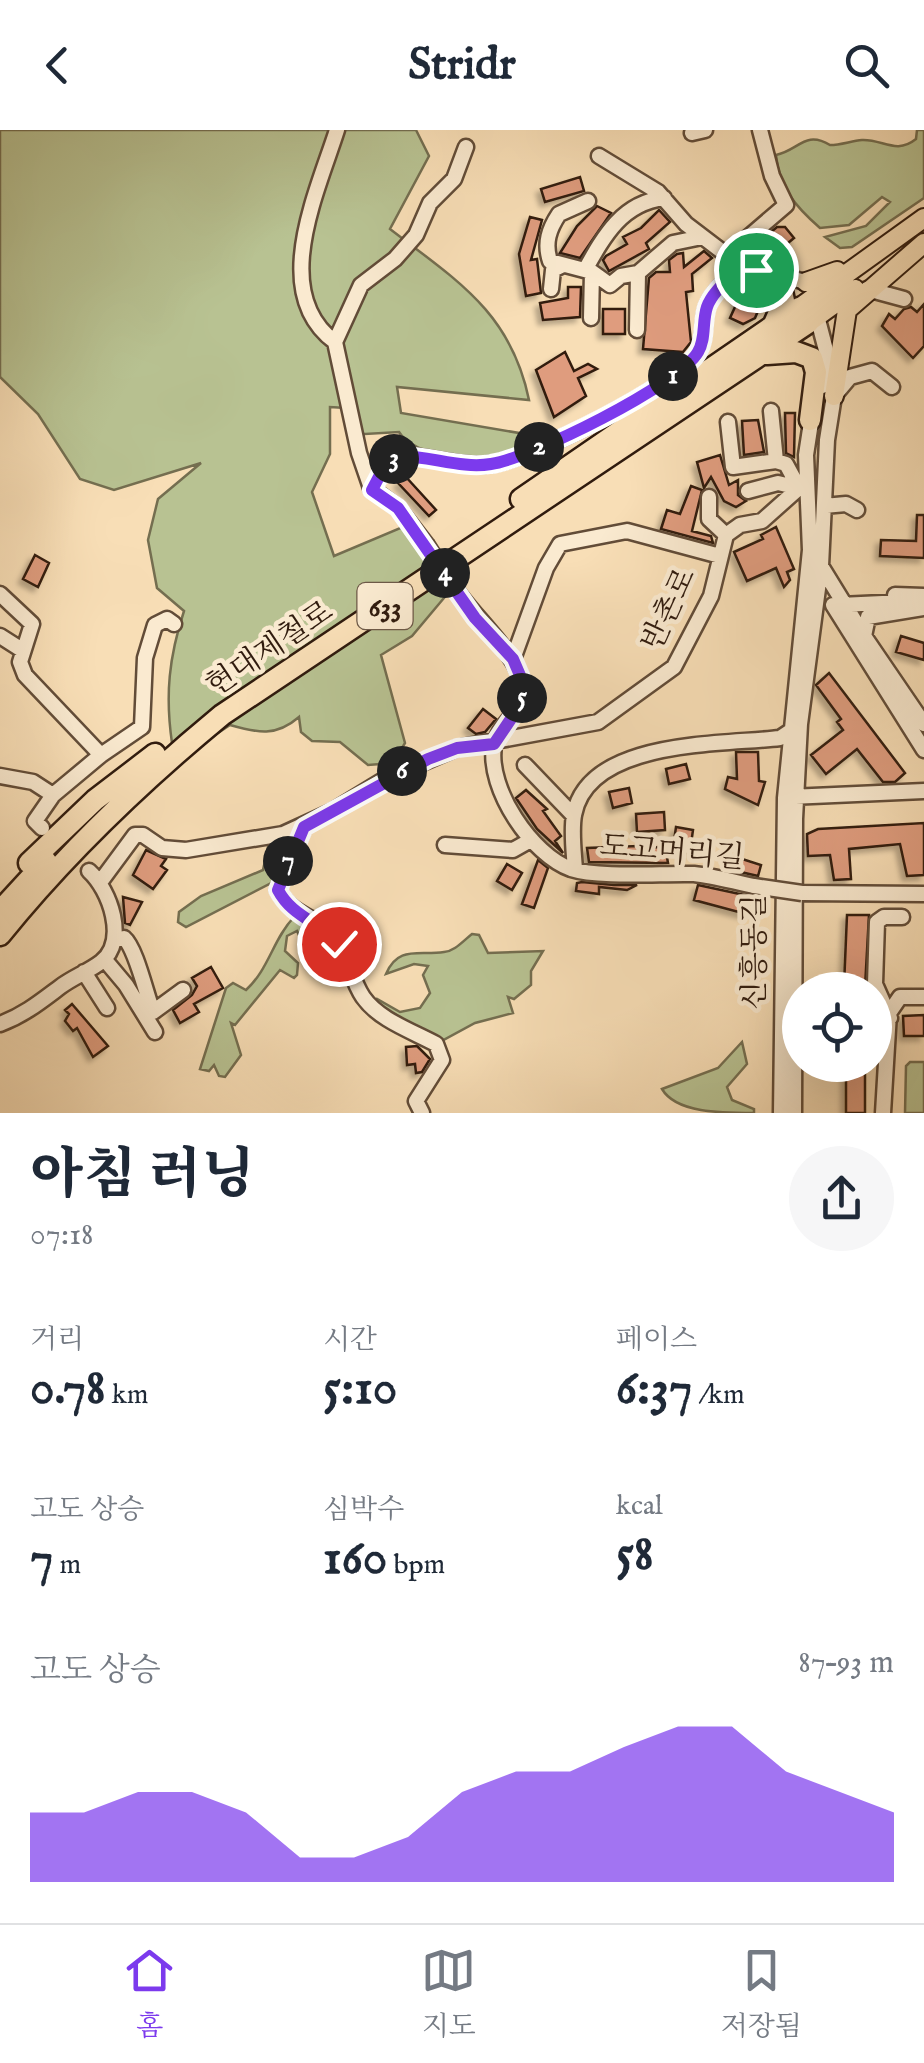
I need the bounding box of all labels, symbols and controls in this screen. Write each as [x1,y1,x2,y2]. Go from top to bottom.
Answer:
text: Stridr [408,37,516,94]
icon: back [30,38,85,93]
icon: search [839,38,894,93]
pin [714,228,799,313]
icon: arrive [729,243,784,298]
pin: 1 [648,351,698,401]
text: 1 [668,358,678,393]
pin: 2 [514,422,564,472]
text: 2 [532,429,546,464]
pin: 3 [369,434,419,484]
text: 3 [389,441,399,476]
pin: 4 [420,548,470,598]
text: 4 [438,555,452,590]
street label: 반촌로 [634,562,705,657]
road number: 633 [358,583,412,629]
street label: 현대제철로 [199,593,341,706]
pin: 5 [497,673,547,723]
text: 5 [517,680,527,715]
pin: 6 [377,746,427,796]
text: 6 [396,753,408,788]
street label: 도고머리길 [598,828,746,878]
pin: 7 [263,836,313,886]
text: 7 [281,843,295,878]
street label: 신흥동길 [737,894,775,1010]
pin [297,902,382,987]
icon: check [312,917,367,972]
map controls [782,972,892,1082]
button: locate [782,972,892,1082]
text: 아침 러닝 [30,1142,255,1212]
button: share [789,1146,894,1251]
text: 07:18 [30,1215,94,1256]
text: 거리 [30,1323,84,1358]
text: 시간 [323,1323,377,1358]
text: 페이스 [616,1323,697,1358]
text: 0.78 [30,1358,106,1421]
text: 5:10 [323,1358,397,1421]
text: 6:37 [616,1358,692,1421]
text: km [106,1378,148,1413]
text: /km [692,1378,745,1413]
text: kcal [616,1489,663,1524]
text: 고도 상승 [30,1493,144,1528]
text: 심박수 [323,1493,404,1528]
text: 58 [616,1524,654,1587]
text: 7 [30,1528,53,1591]
text: 160 [323,1528,387,1591]
text: m [53,1548,81,1583]
text: bpm [387,1548,445,1583]
text: 87–93 m [798,1643,894,1684]
text: 고도 상승 [30,1651,161,1692]
tab: 홈 [122,1943,177,2045]
tab: 지도 [421,1943,476,2045]
tab: 저장됨 [721,1943,802,2045]

